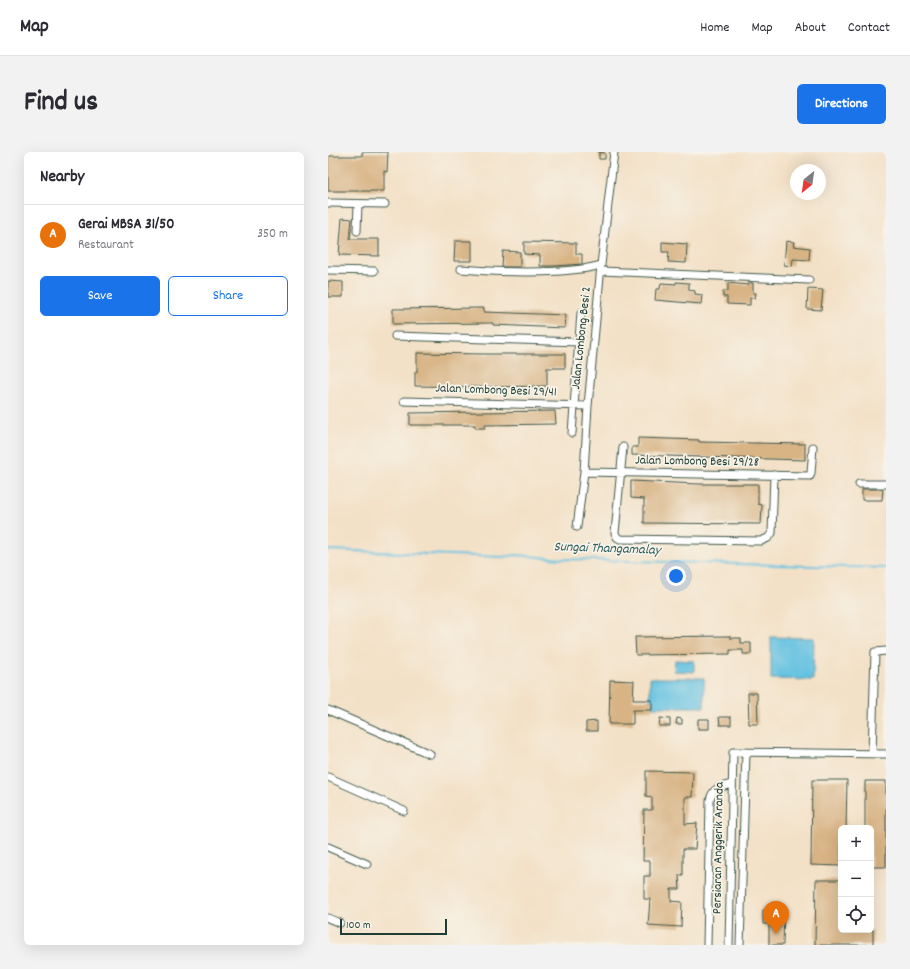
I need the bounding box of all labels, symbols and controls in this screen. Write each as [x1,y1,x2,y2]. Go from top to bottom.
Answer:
text: Map [20,14,49,41]
text: Home [700,18,729,38]
text: Map [751,18,773,38]
text: About [795,18,826,38]
text: Contact [848,18,890,38]
text: Find us [24,84,98,124]
button: Directions [797,84,886,124]
north arrow [790,164,826,200]
text: Nearby [40,166,84,190]
text: Gerai MBSA 31/50 [78,214,174,236]
text: A [49,225,57,244]
text: 350 m [257,225,288,244]
text: Restaurant [78,236,134,255]
button: Save [40,276,160,316]
button: Share [168,276,288,316]
street label: Jalan Lombong Besi 2 [567,286,597,390]
street label: Jalan Lombong Besi 29/41 [435,379,557,403]
street label: Jalan Lombong Besi 29/28 [635,451,759,473]
water label: Sungai Thangamalay [553,537,663,561]
your location [666,566,686,586]
street label: Persiaran Anggerik Aranda [708,781,730,914]
map controls [838,825,874,933]
button: + [838,825,874,861]
button: − [838,861,874,897]
button: locate [838,897,874,933]
pin: A [763,901,789,934]
scale bar [340,917,447,936]
text: 100 m [346,918,370,934]

